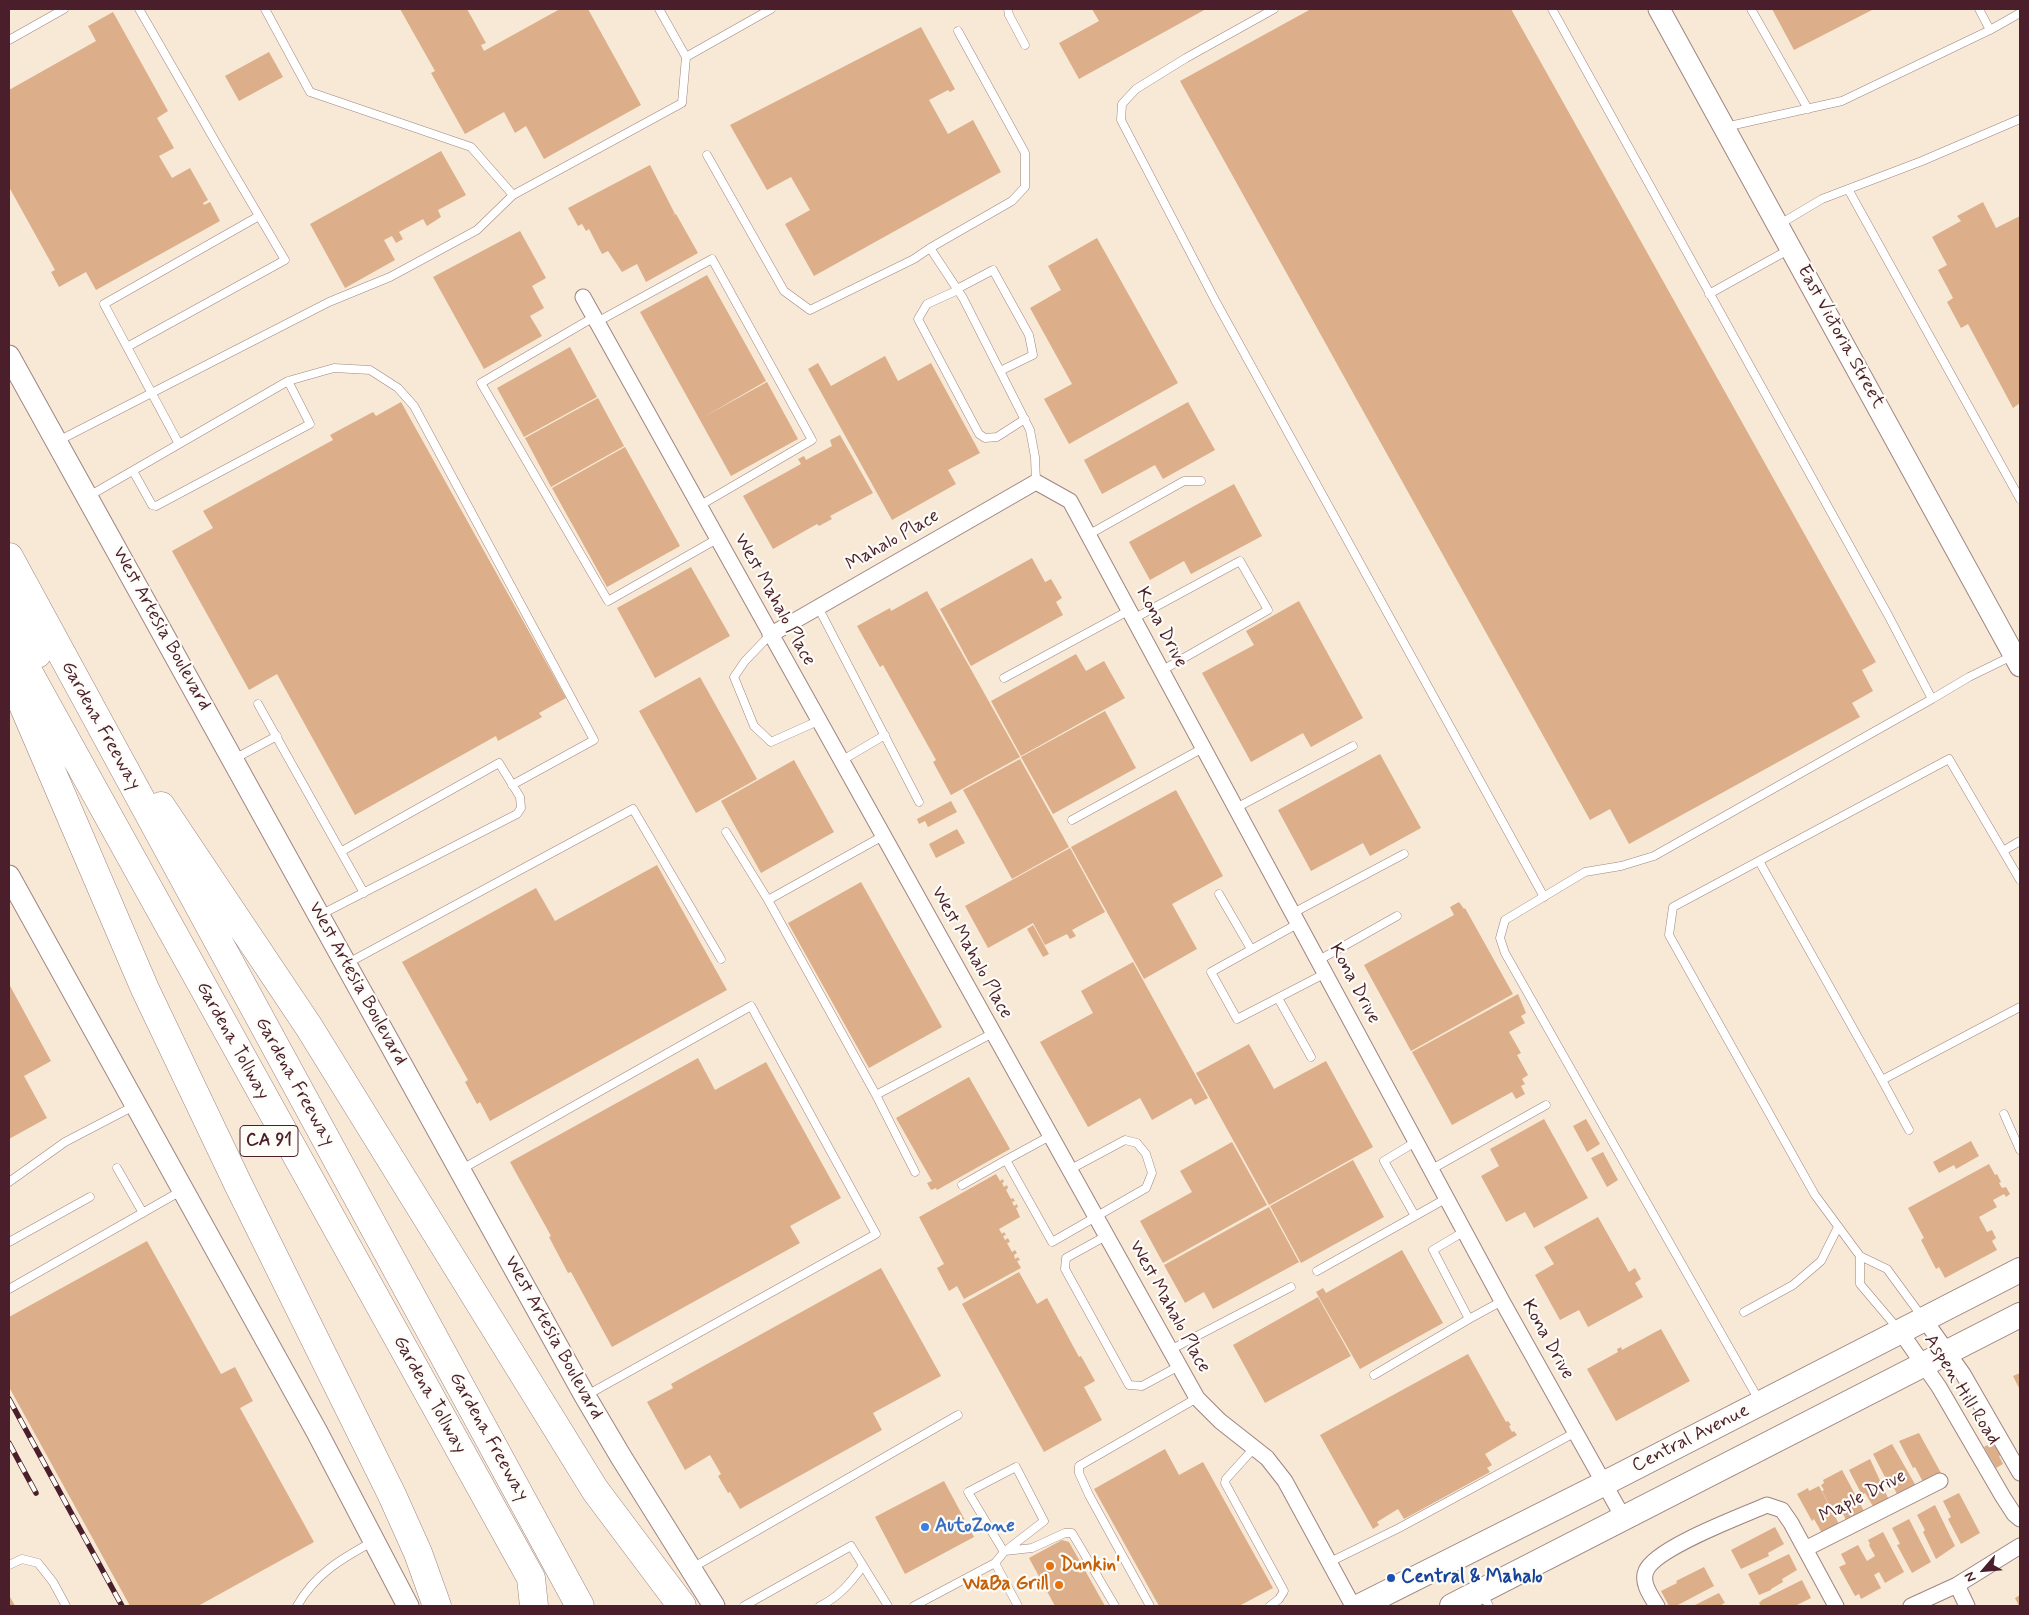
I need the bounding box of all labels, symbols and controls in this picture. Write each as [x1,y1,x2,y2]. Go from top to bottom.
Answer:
street label: East Victoria Street [1791,261,1889,413]
street label: Mahalo Place [842,505,944,577]
street label: West Mahalo Place [728,530,820,670]
street label: West Artesia Boulevard [107,543,215,715]
street label: Kona Drive [1130,584,1192,672]
street label: Gardena Freeway [55,658,145,794]
street label: West Mahalo Place [925,883,1017,1023]
street label: West Artesia Boulevard [303,898,411,1070]
street label: Kona Drive [1323,940,1385,1028]
street label: Gardena Tollway [190,978,274,1104]
street label: Gardena Freeway [249,1014,339,1150]
road number: CA 91 [240,1126,298,1156]
street label: West Mahalo Place [1123,1237,1215,1377]
street label: West Artesia Boulevard [499,1252,607,1424]
street label: Kona Drive [1516,1296,1578,1384]
street label: Aspen Hill Road [1918,1331,2004,1449]
street label: Gardena Tollway [387,1332,471,1458]
street label: Gardena Freeway [443,1369,533,1505]
street label: Central Avenue [1629,1400,1753,1478]
street label: Maple Drive [1816,1465,1910,1529]
place label: AutoZone [935,1516,1015,1538]
marker: AutoZone [919,1521,931,1533]
north arrow [1959,1545,2009,1595]
place label: Dunkin' [1060,1555,1120,1577]
marker: Dunkin' [1044,1560,1056,1572]
place label: Central & Mahalo [1401,1567,1543,1589]
text: N [1961,1569,1981,1585]
marker: Central & Mahalo [1385,1572,1397,1584]
place label: WaBa Grill [963,1574,1049,1596]
marker: WaBa Grill [1053,1579,1065,1591]

